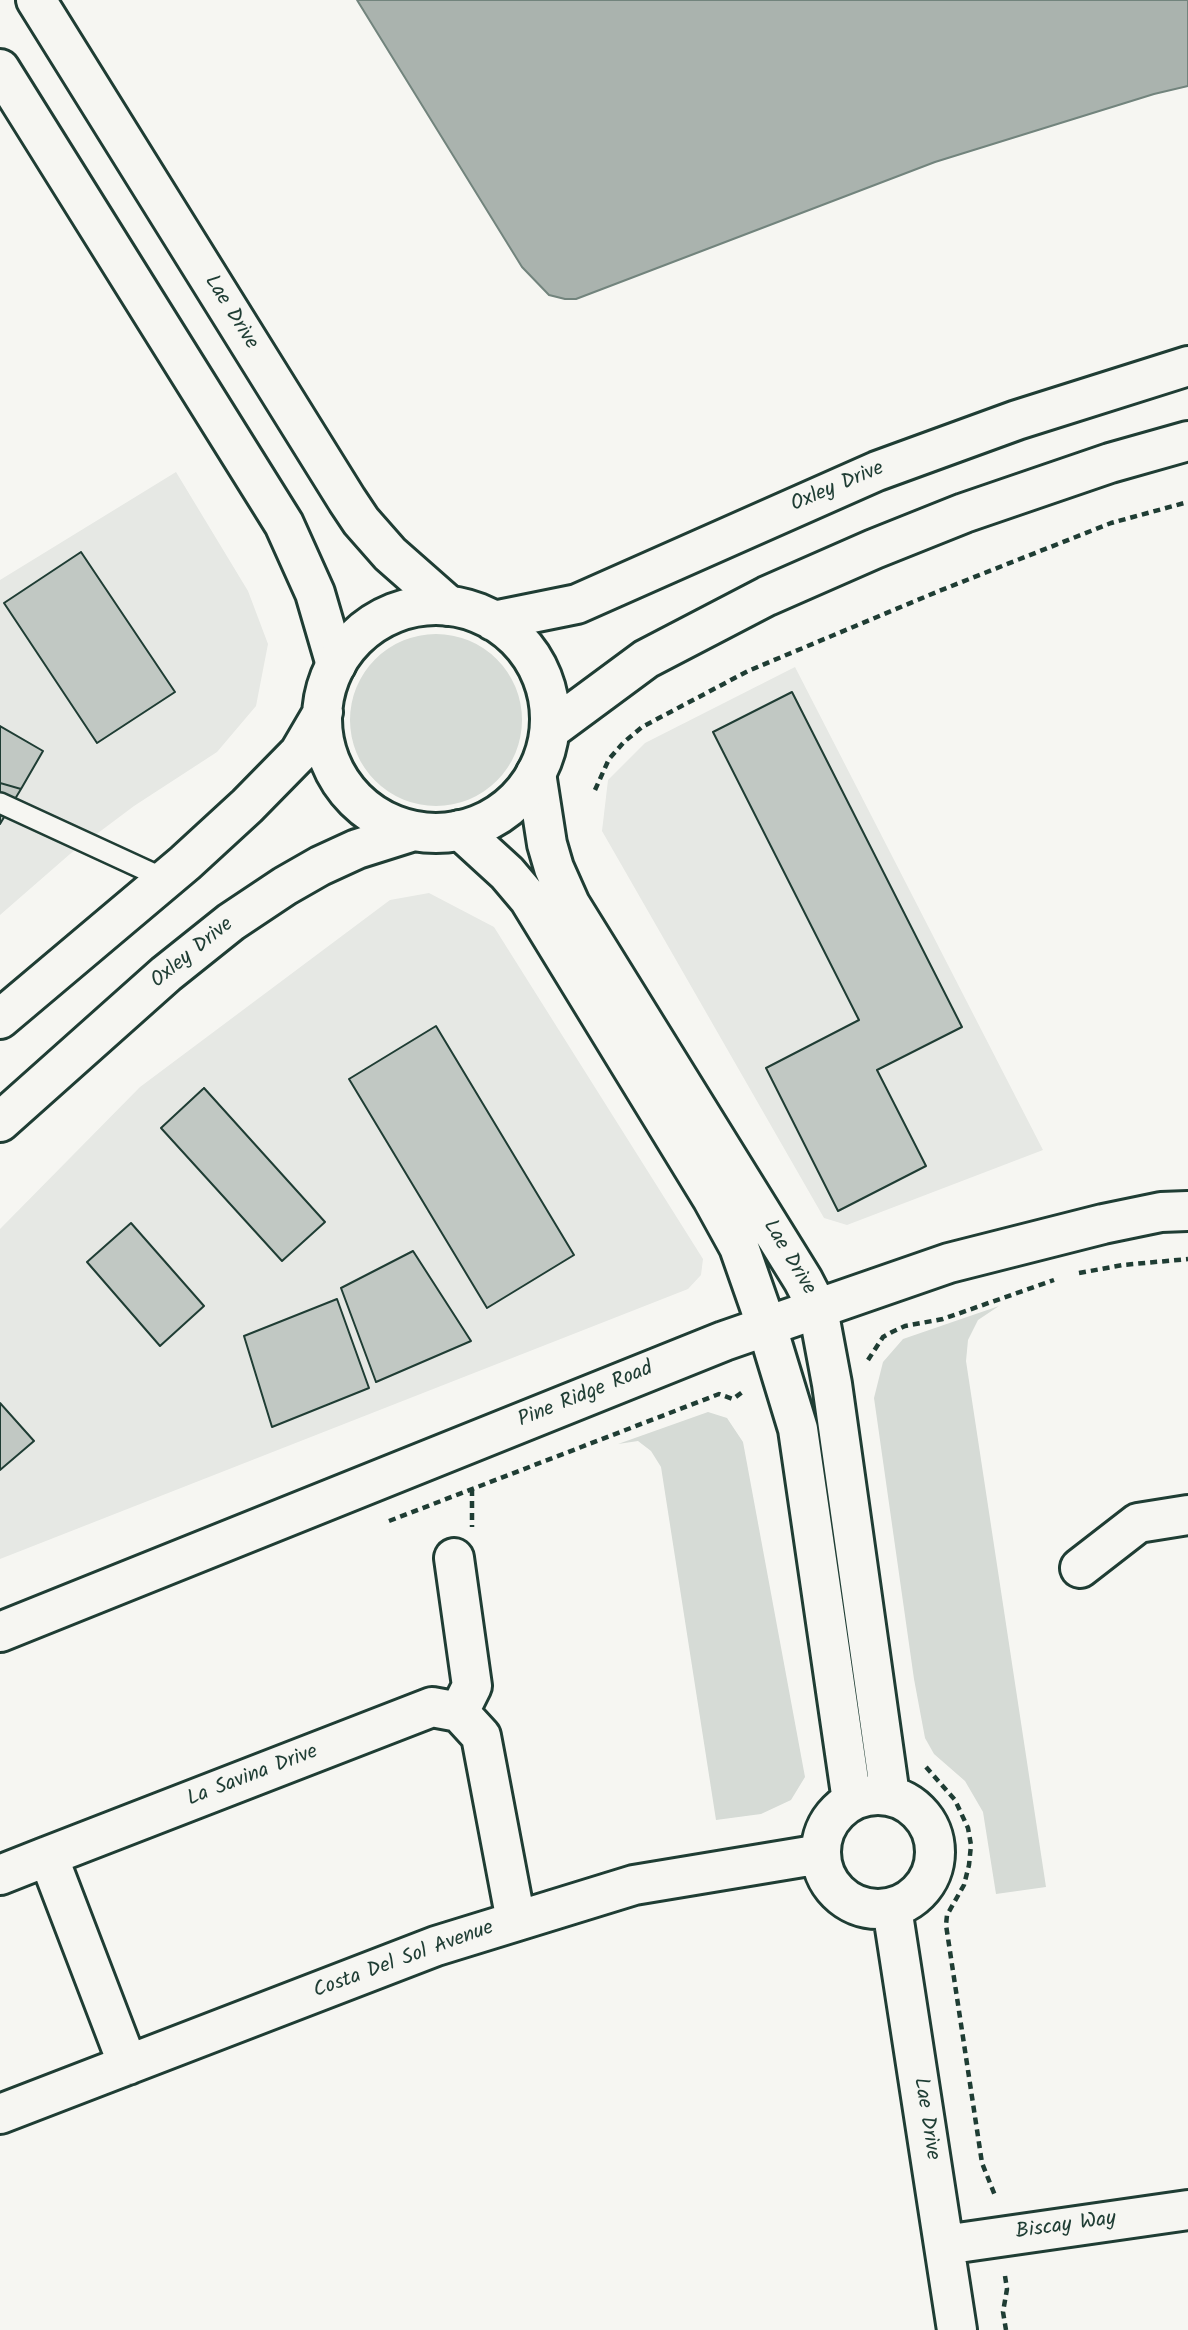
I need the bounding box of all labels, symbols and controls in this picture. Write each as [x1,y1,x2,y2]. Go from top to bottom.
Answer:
street label: Lae Drive [197,271,263,355]
street label: Oxley Drive [788,457,888,519]
street label: Oxley Drive [147,913,239,995]
street label: Lae Drive [756,1216,820,1300]
street label: Pine Ridge Road [515,1358,657,1434]
street label: La Savina Drive [184,1741,322,1813]
street label: Costa Del Sol Avenue [310,1917,498,2005]
street label: Lae Drive [906,2076,944,2162]
street label: Biscay Way [1014,2208,1118,2246]

